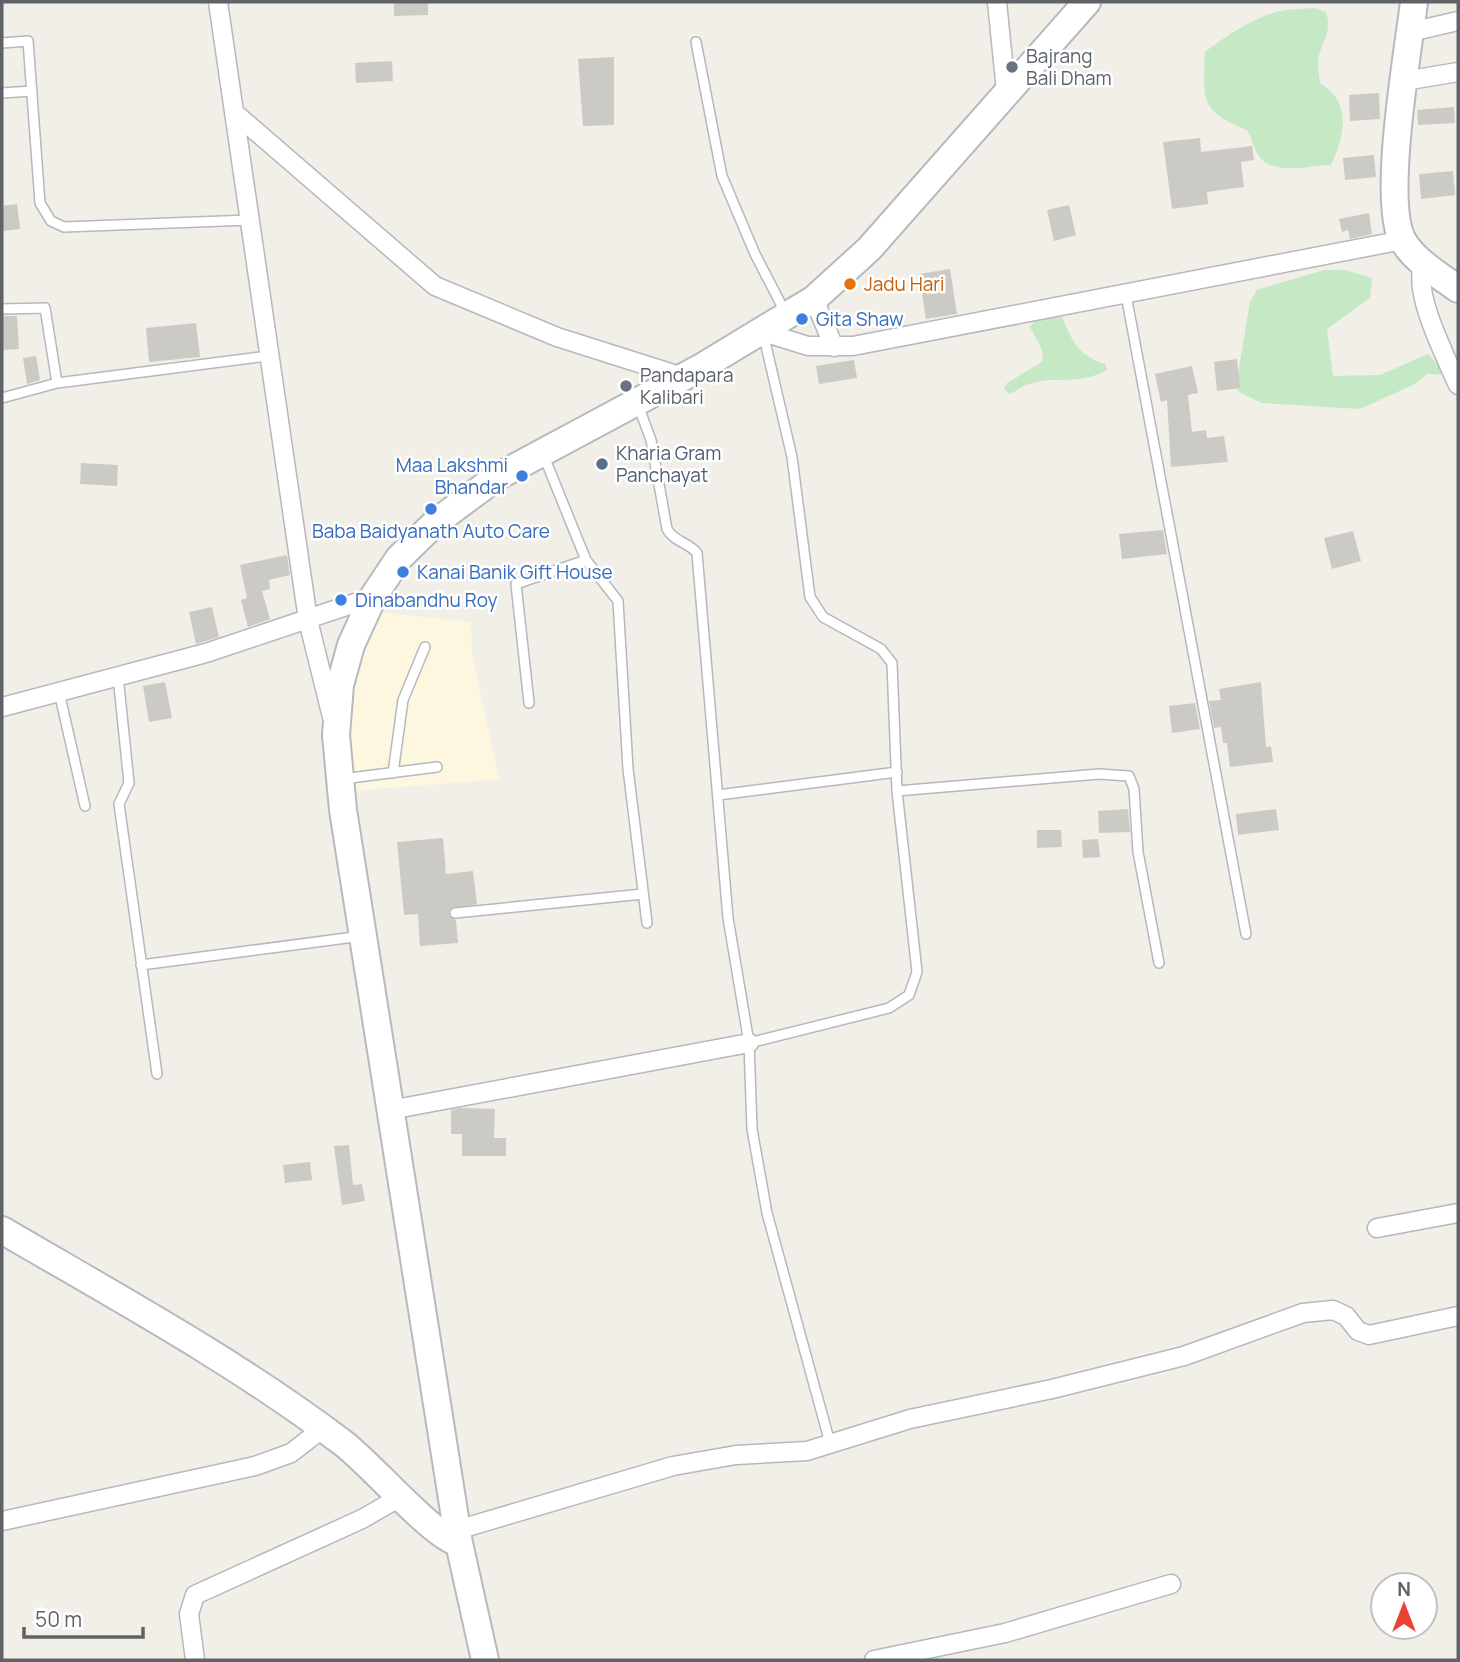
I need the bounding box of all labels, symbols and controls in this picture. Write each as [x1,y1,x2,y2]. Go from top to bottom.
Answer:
place label: Bajrang Bali Dham [1026,43,1112,91]
marker: Bajrang Bali Dham [1004,59,1020,75]
place label: Jadu Hari [864,271,945,297]
marker: Jadu Hari [842,276,858,292]
place label: Gita Shaw [816,306,904,332]
marker: Gita Shaw [794,311,810,327]
place label: Pandapara Kalibari [640,362,733,410]
marker: Pandapara Kalibari [618,378,634,394]
place label: Kharia Gram Panchayat [616,440,721,488]
place label: Maa Lakshmi Bhandar [396,452,508,500]
marker: Kharia Gram Panchayat [594,456,610,472]
marker: Maa Lakshmi Bhandar [514,468,530,484]
marker: Baba Baidyanath Auto Care [423,501,439,517]
place label: Baba Baidyanath Auto Care [312,518,550,544]
place label: Kanai Banik Gift House [417,559,613,585]
marker: Kanai Banik Gift House [395,564,411,580]
place label: Dinabandhu Roy [355,587,498,613]
marker: Dinabandhu Roy [333,592,349,608]
north arrow [1369,1571,1439,1641]
text: N [1397,1576,1411,1602]
scale bar [24,1596,144,1640]
text: 50 m [35,1605,82,1633]

